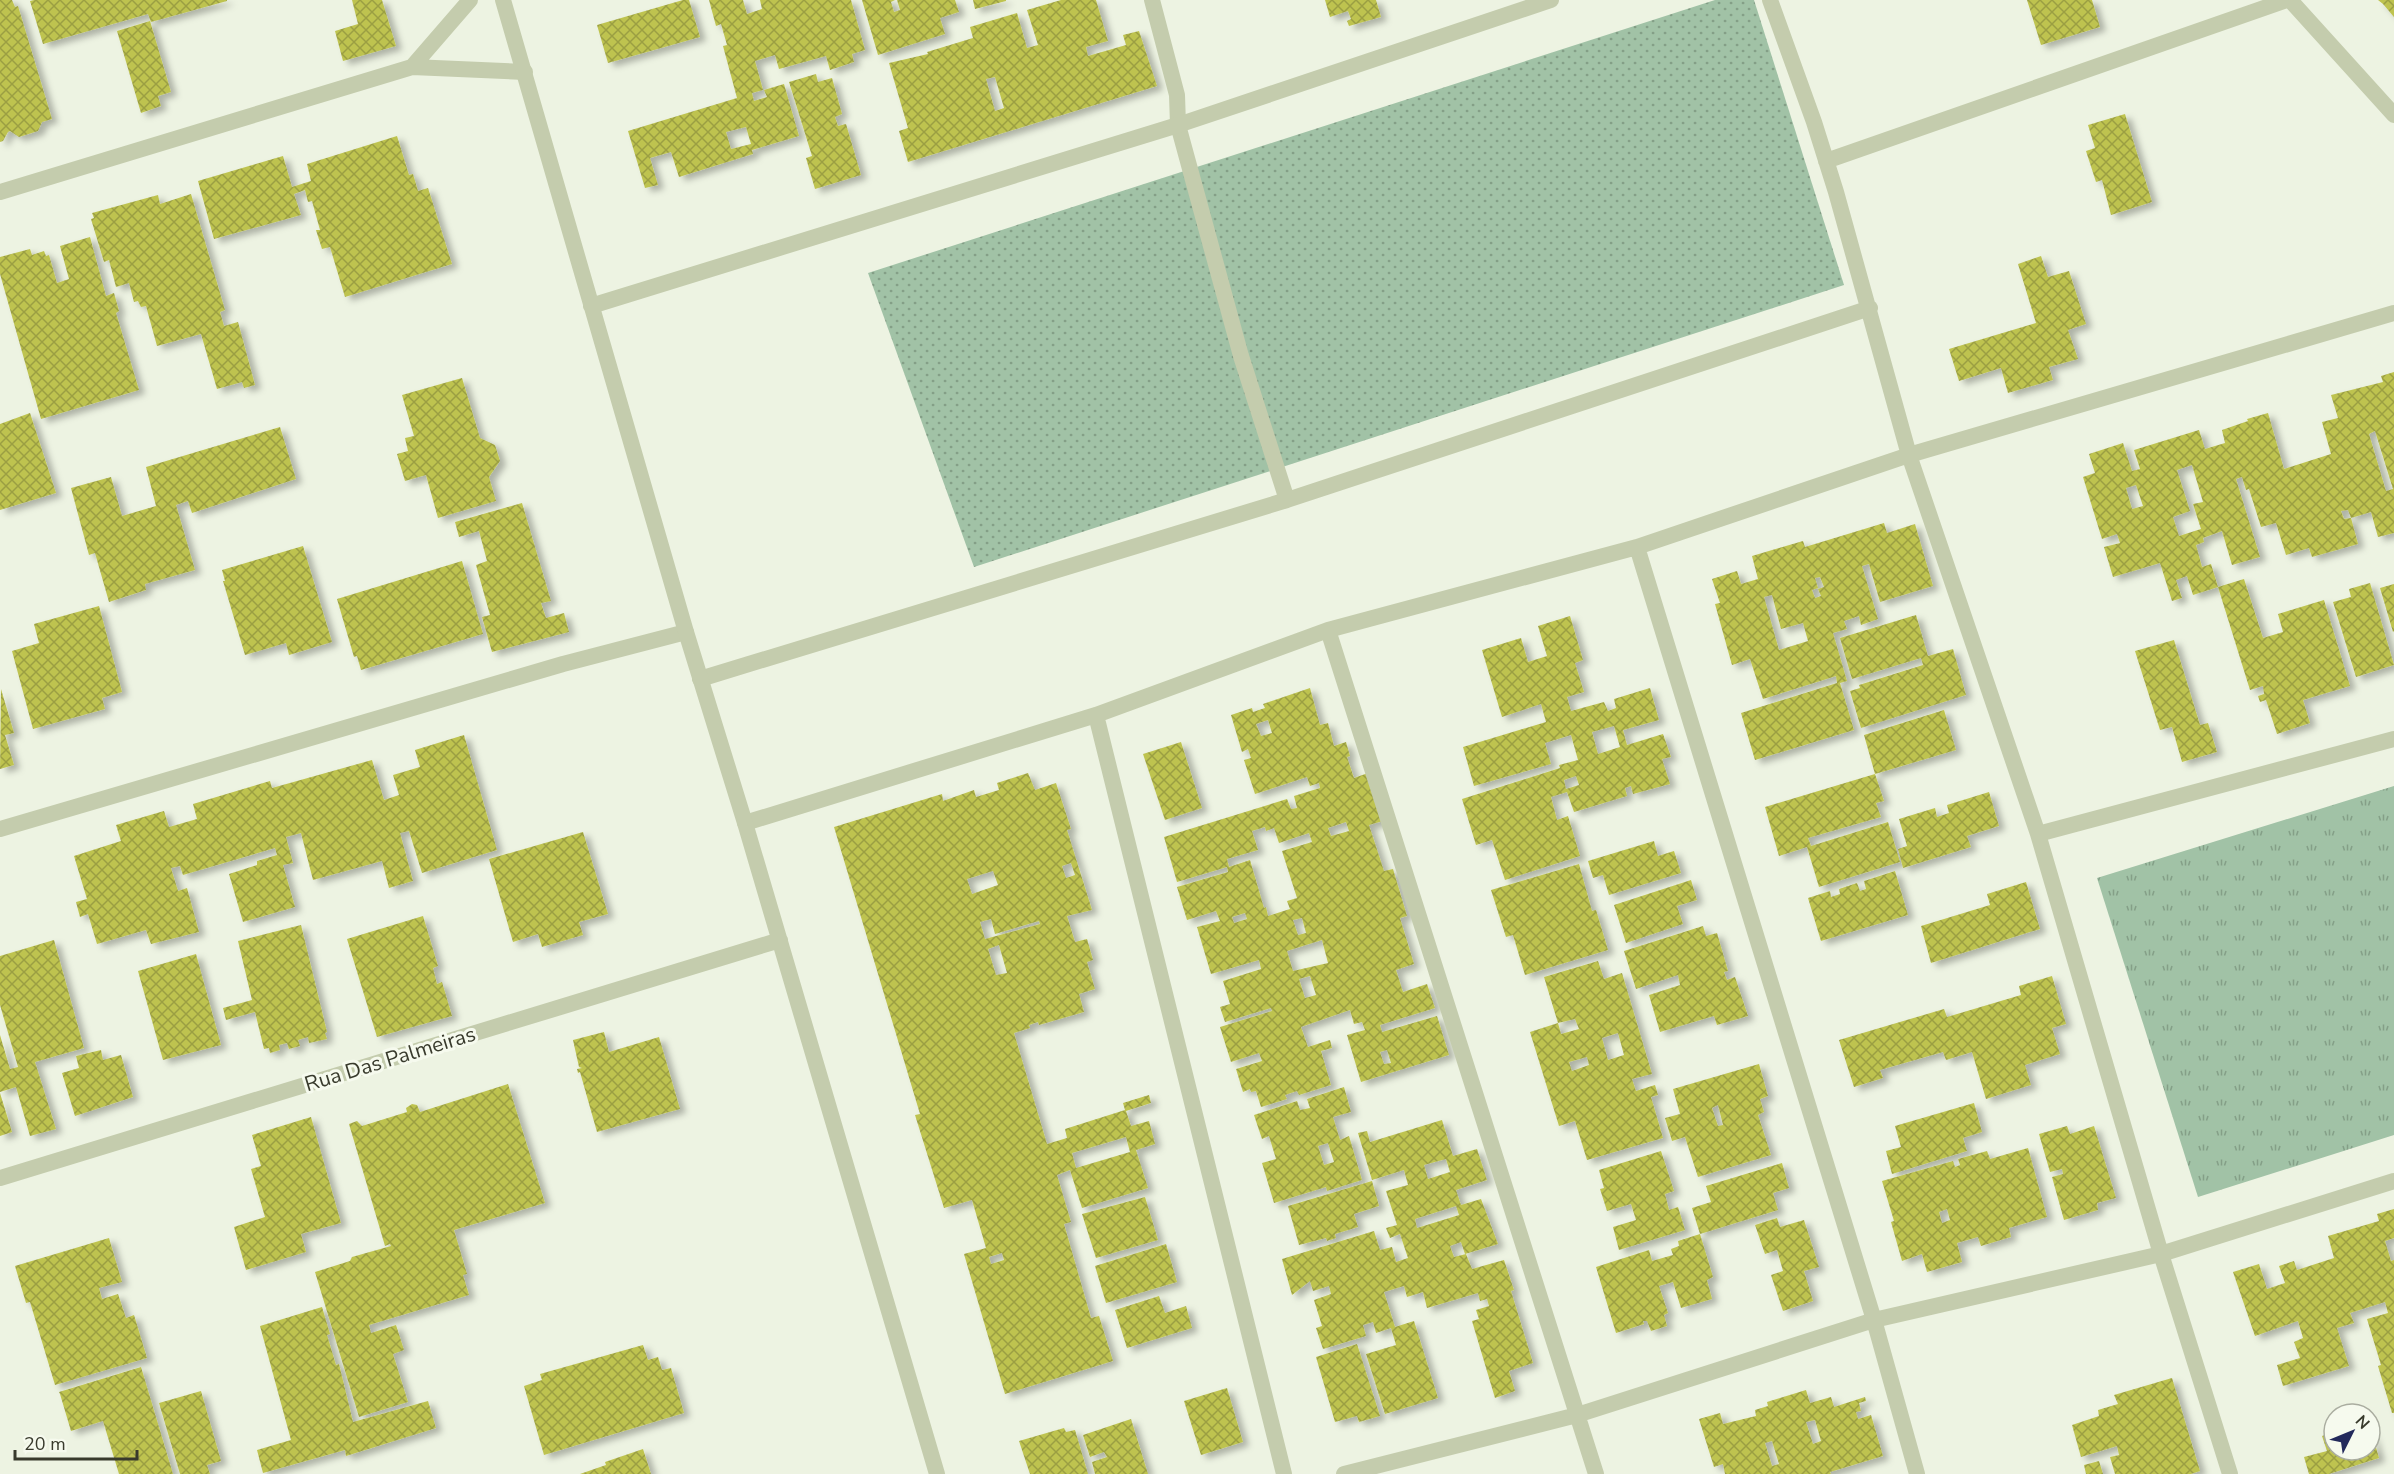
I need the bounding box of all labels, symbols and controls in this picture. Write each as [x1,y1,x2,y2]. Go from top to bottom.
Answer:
street label: Rua Das Palmeiras [301,1020,479,1098]
north arrow [2322,1402,2382,1462]
text: N [2350,1411,2374,1434]
scale bar [15,1423,136,1461]
text: 20 m [24,1432,66,1456]

